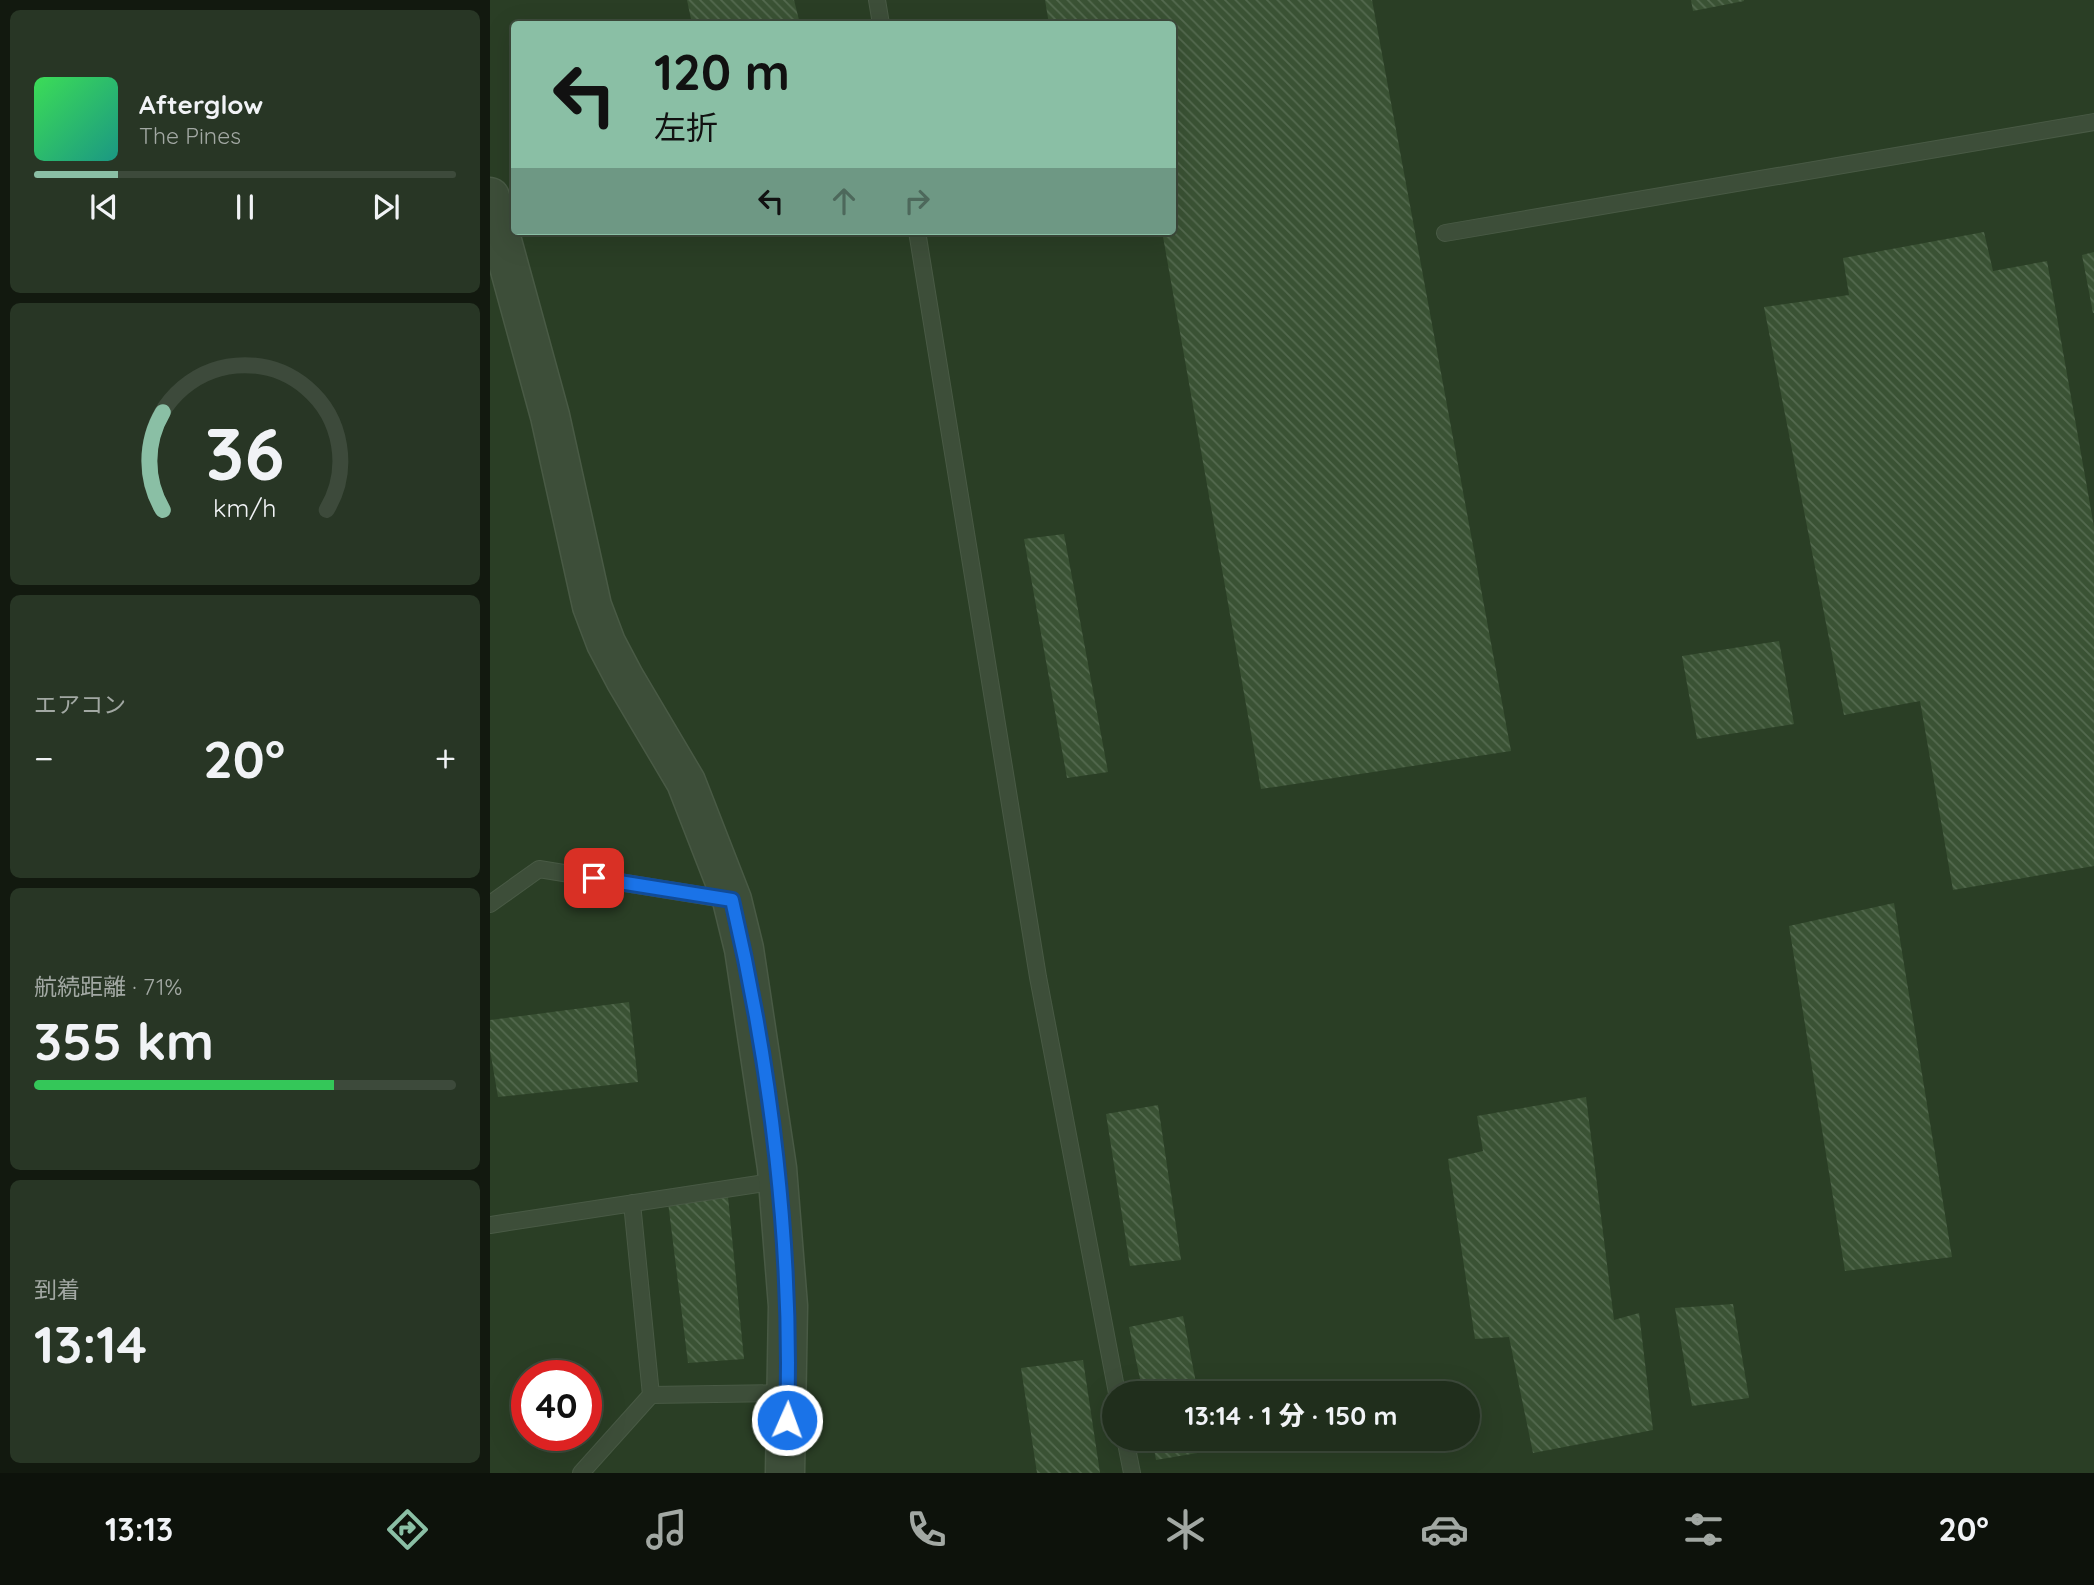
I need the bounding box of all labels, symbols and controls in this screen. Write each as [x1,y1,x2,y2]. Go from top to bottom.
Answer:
text: 120 m [654,41,790,102]
icon: left [539,49,630,140]
text: Afterglow [139,88,263,121]
text: 左折 [654,107,718,147]
text: The Pines [139,121,241,150]
icon: left [752,182,790,220]
icon: ahead [825,182,863,220]
icon: right [898,182,936,220]
icon: previous [85,188,123,226]
icon: pause [226,188,264,226]
icon: next [367,188,405,226]
text: 36 [205,407,285,498]
text: km/h [213,492,277,523]
text: エアコン [34,690,126,719]
text: 20° [203,726,285,791]
text: − [34,734,54,782]
text: + [435,734,456,782]
pin [564,848,624,908]
icon: arrive [575,859,613,897]
text: 航続距離 · 71% [34,972,182,1001]
text: 355 km [34,1008,214,1073]
text: 到着 [34,1275,80,1304]
text: 13:14 [34,1311,147,1376]
speed limit sign: 40 [511,1360,602,1451]
position arrow [750,1383,824,1457]
text: 13:14 · 1 分 · 150 m [1185,1399,1397,1432]
icon: directions [383,1505,432,1554]
icon: music [642,1505,691,1554]
icon: phone [902,1505,951,1554]
icon: climate [1161,1505,1210,1554]
icon: car [1420,1505,1469,1554]
icon: filters [1679,1505,1728,1554]
text: 13:13 [105,1509,173,1549]
text: 20° [1938,1509,1989,1549]

